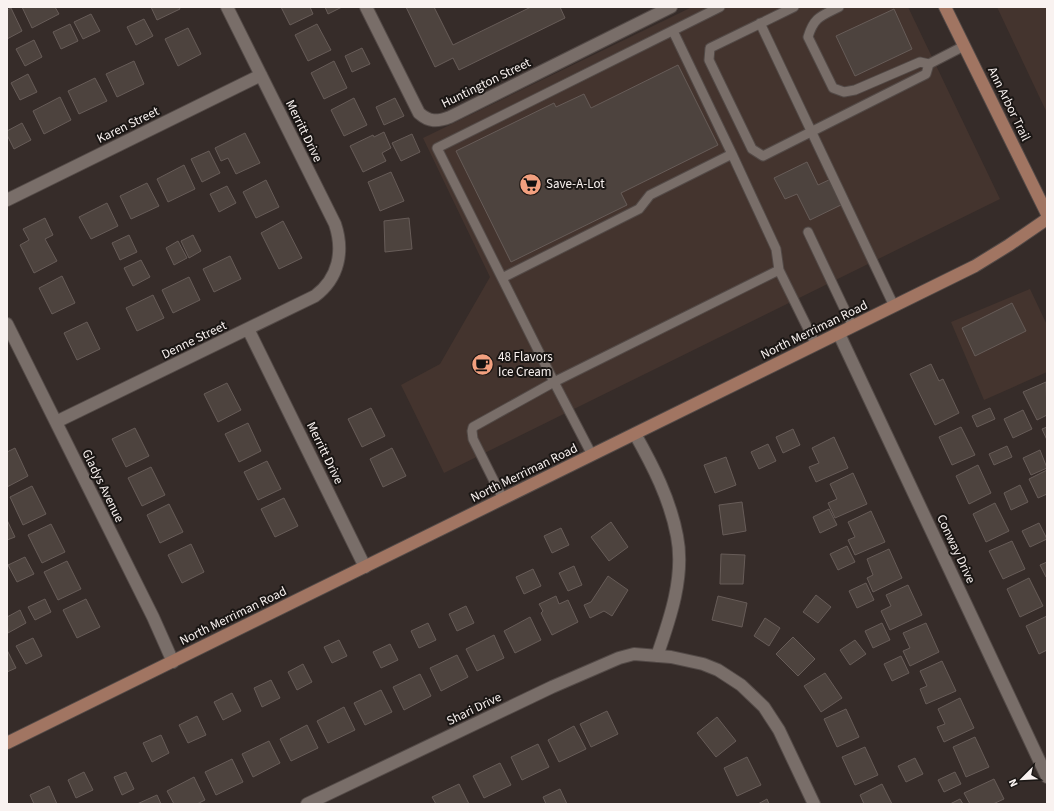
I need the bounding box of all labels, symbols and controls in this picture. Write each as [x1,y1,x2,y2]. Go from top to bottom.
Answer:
street label: Huntington Street [438,53,534,112]
street label: Ann Arbor Trail [983,64,1035,144]
street label: Merritt Drive [281,97,327,165]
street label: Karen Street [94,102,163,148]
supermarket icon: Save-A-Lot [518,171,544,197]
place label: Save-A-Lot [546,175,605,193]
street label: North Merriman Road [757,296,871,364]
street label: Denne Street [158,316,230,363]
place label: 48 Flavors Ice Cream [498,348,553,381]
cafe icon: 48 Flavors Ice Cream [470,351,496,377]
street label: Merritt Drive [302,419,348,487]
street label: North Merriman Road [467,439,581,507]
street label: Gladys Avenue [78,446,128,526]
street label: Conway Drive [932,512,980,586]
street label: North Merriman Road [176,582,290,650]
street label: Shari Drive [444,688,504,730]
north arrow [1002,759,1042,799]
text: N [1005,776,1022,789]

